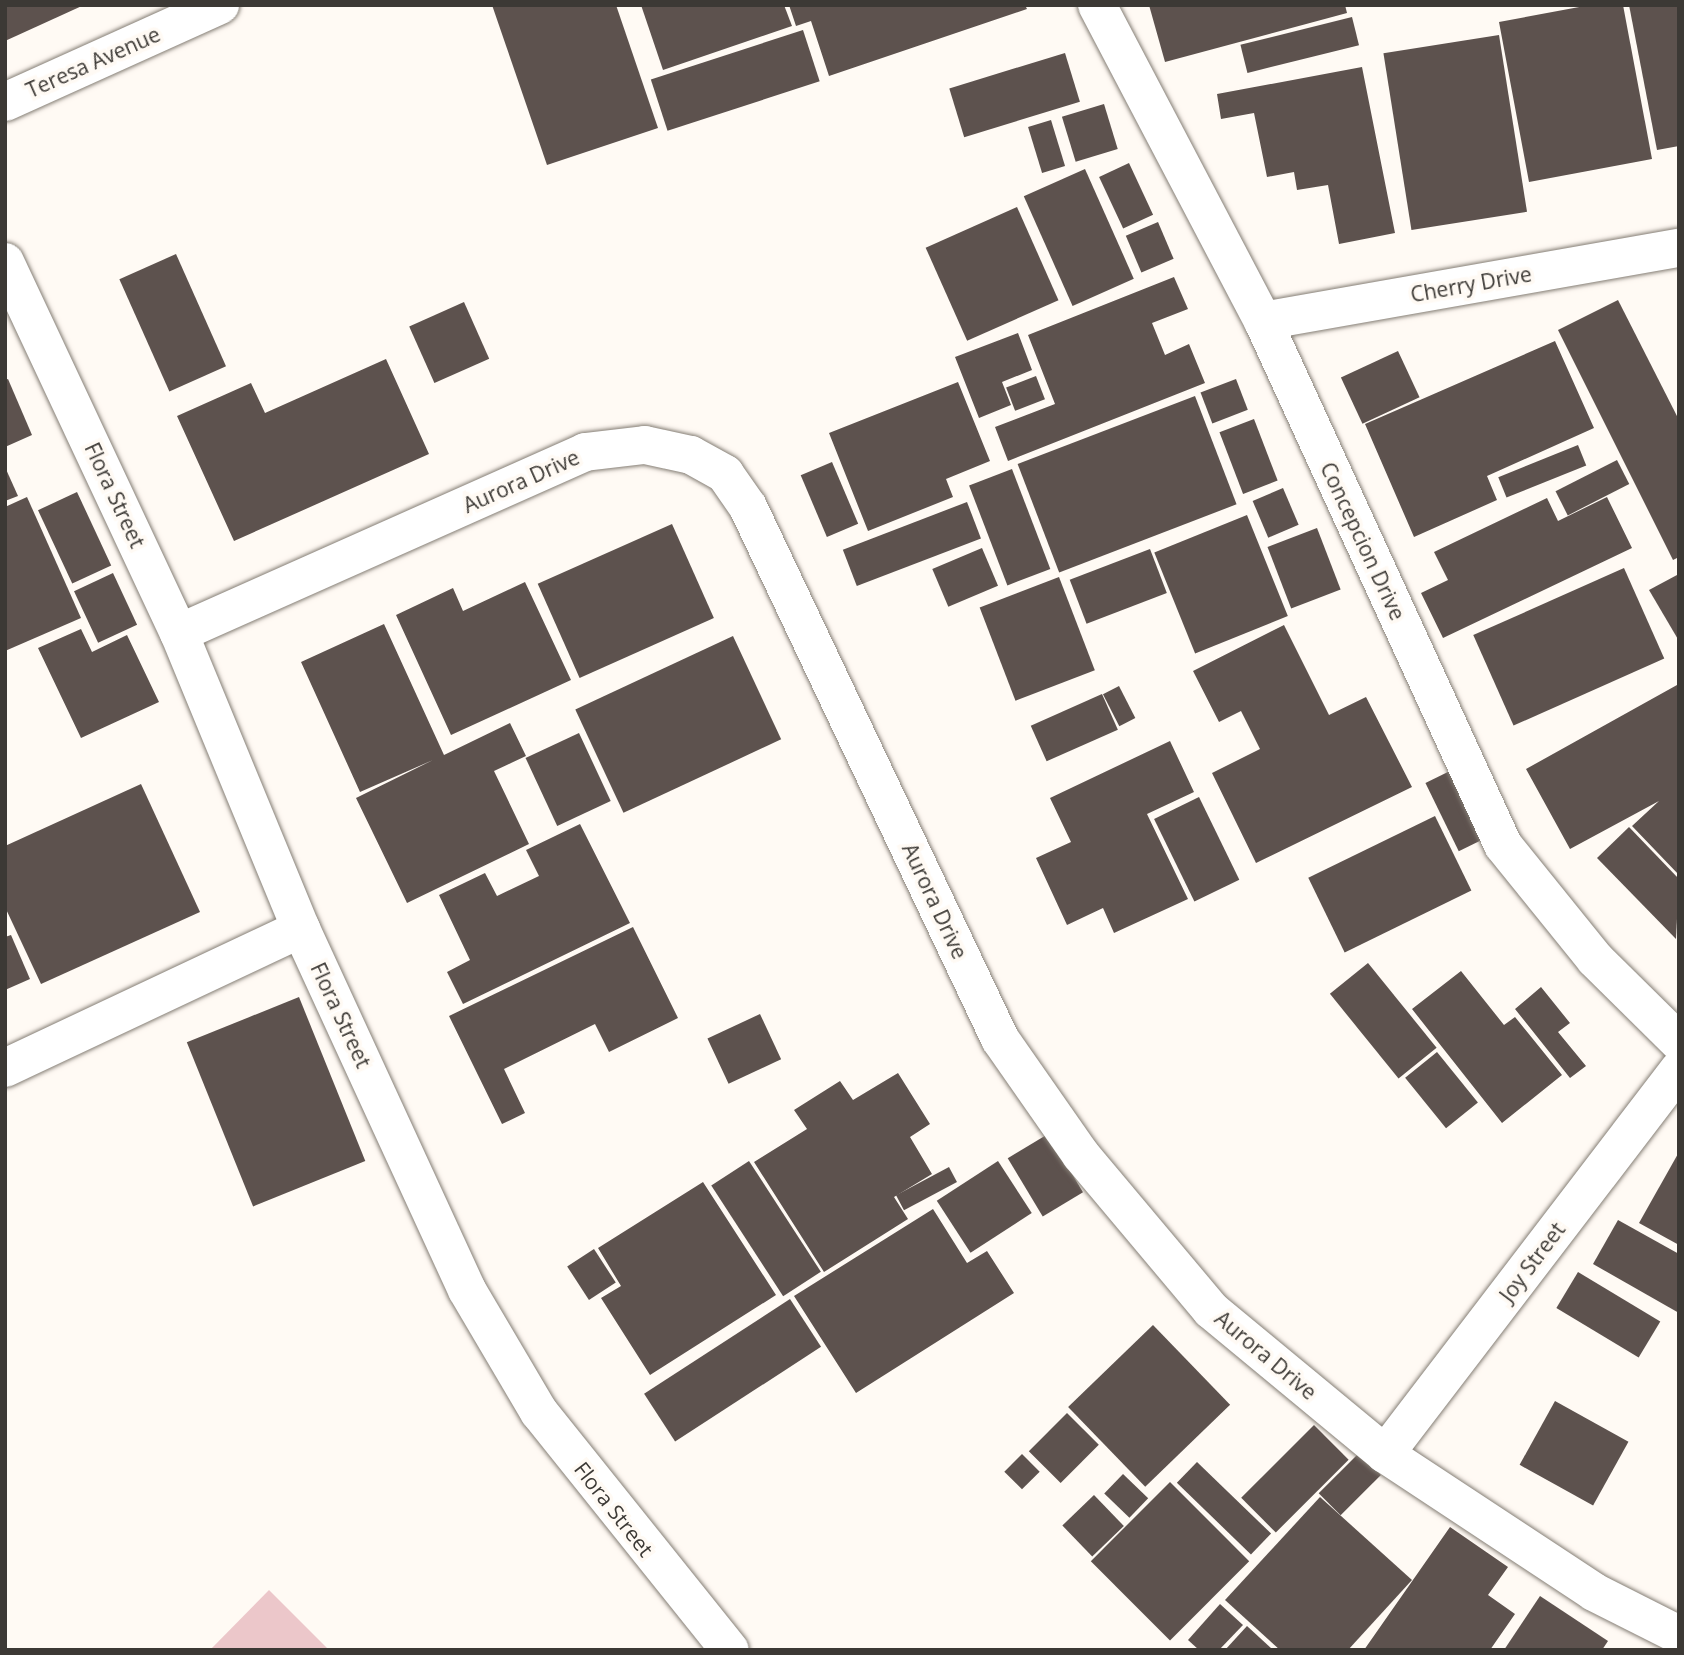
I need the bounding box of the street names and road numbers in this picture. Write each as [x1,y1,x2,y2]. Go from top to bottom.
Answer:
street label: Teresa Avenue [22,21,164,103]
street label: Cherry Drive [1409,261,1533,307]
street label: Flora Street [80,438,150,552]
street label: Aurora Drive [459,444,583,518]
street label: Concepcion Drive [1315,458,1411,624]
street label: Aurora Drive [897,839,973,963]
street label: Flora Street [306,958,376,1072]
street label: Joy Street [1494,1217,1570,1307]
street label: Aurora Drive [1210,1305,1322,1405]
street label: Flora Street [569,1457,659,1561]

